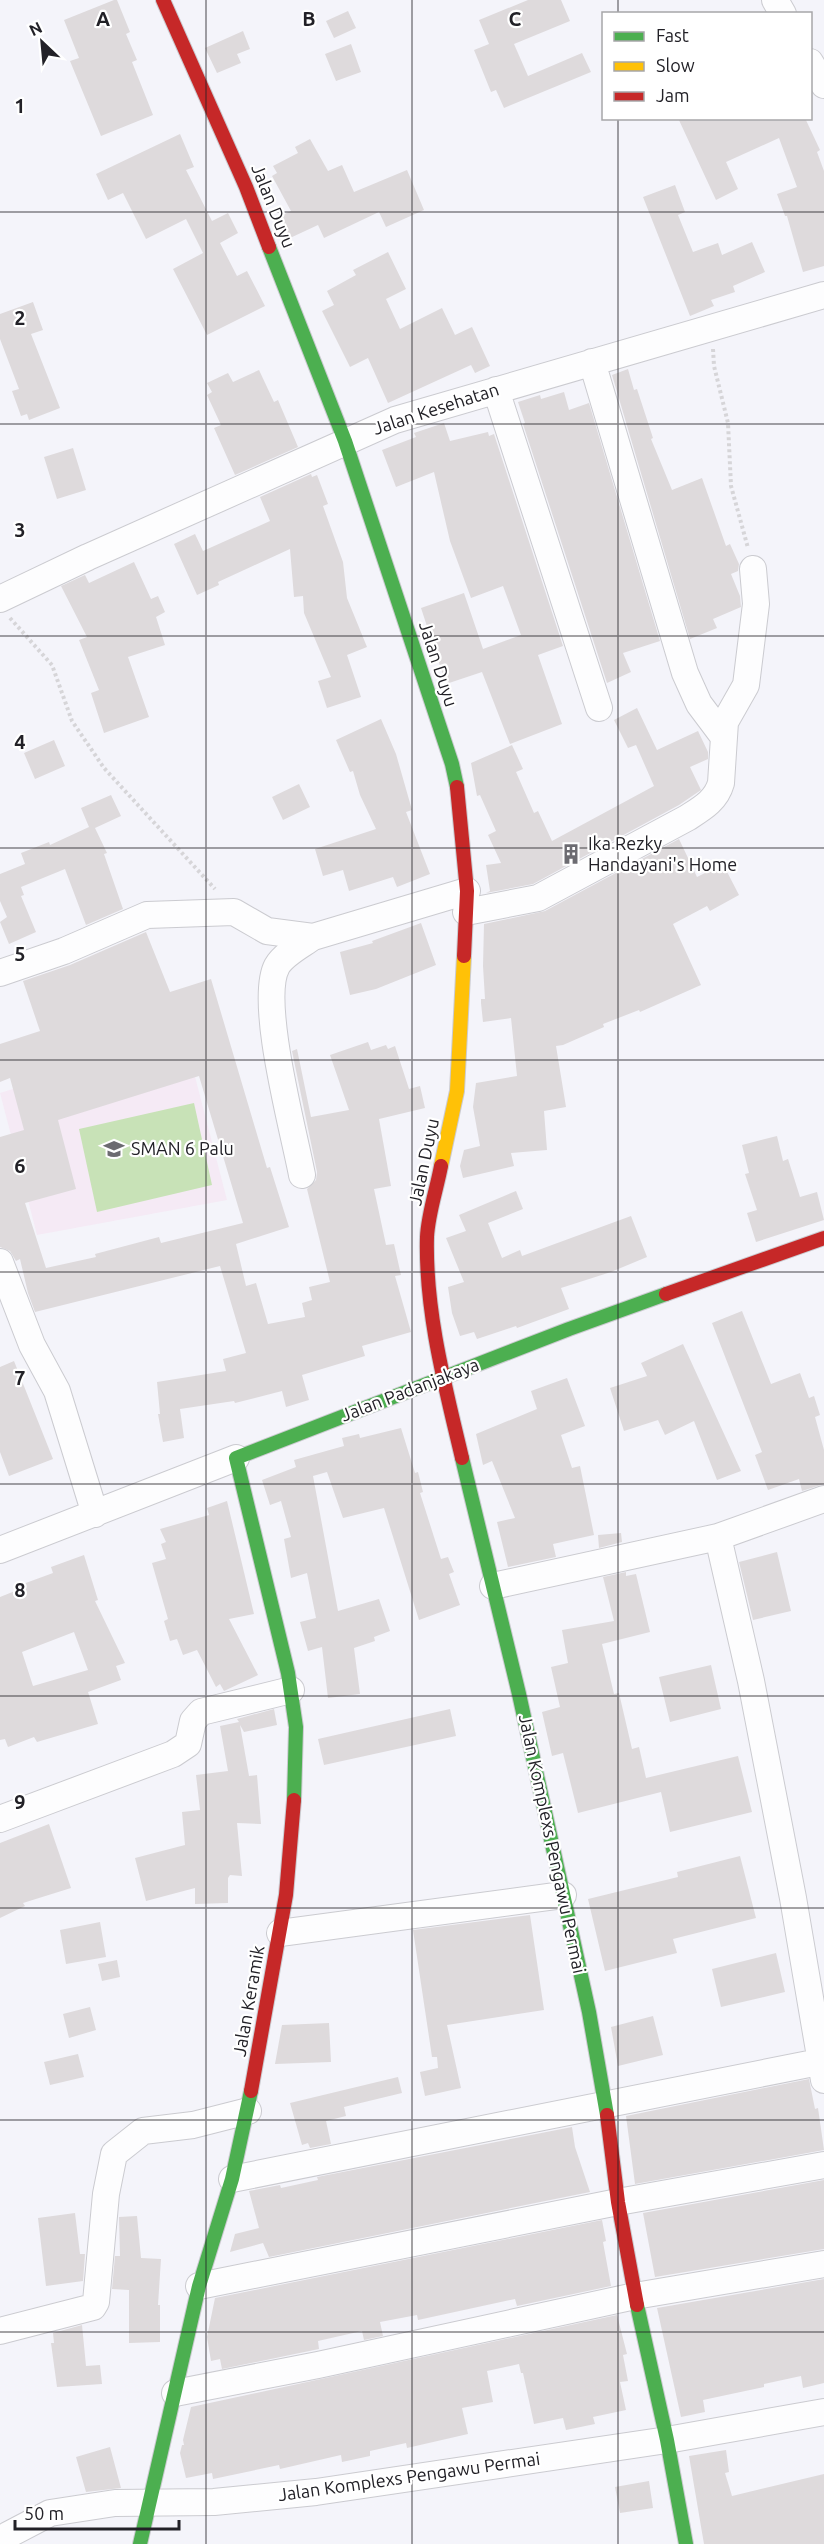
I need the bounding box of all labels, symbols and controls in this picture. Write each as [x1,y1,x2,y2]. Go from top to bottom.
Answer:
text: A [96,7,110,30]
text: B [302,7,316,30]
text: C [509,7,522,30]
north arrow [12,12,72,72]
legend [602,12,812,120]
text: N [26,18,45,39]
text: Fast [656,25,689,45]
text: Slow [656,55,695,75]
text: Jam [656,85,690,105]
text: 1 [14,94,26,117]
street label: Jalan Duyu [248,161,300,250]
text: 2 [14,306,26,329]
street label: Jalan Kesehatan [370,378,501,438]
text: 3 [14,518,26,541]
street label: Jalan Duyu [416,619,462,709]
text: 4 [14,730,26,753]
place label: Ika Rezky Handayani's Home [588,833,737,874]
building icon: Ika Rezky Handayani's Home [559,842,583,866]
text: 5 [14,942,26,965]
street label: Jalan Duyu [404,1116,442,1207]
school or university icon: SMAN 6 Palu [102,1137,126,1161]
place label: SMAN 6 Palu [131,1138,234,1158]
text: 6 [14,1154,26,1177]
street label: Jalan Padanjakaya [338,1354,482,1425]
text: 7 [14,1366,26,1389]
text: 8 [14,1578,26,1601]
street label: Jalan Komplexs Pengawu Permai [516,1712,590,1975]
text: 9 [14,1790,26,1813]
street label: Jalan Keramik [228,1944,268,2058]
street label: Jalan Komplexs Pengawu Permai [277,2448,541,2504]
scale bar [15,2493,178,2531]
text: 50 m [24,2503,64,2523]

